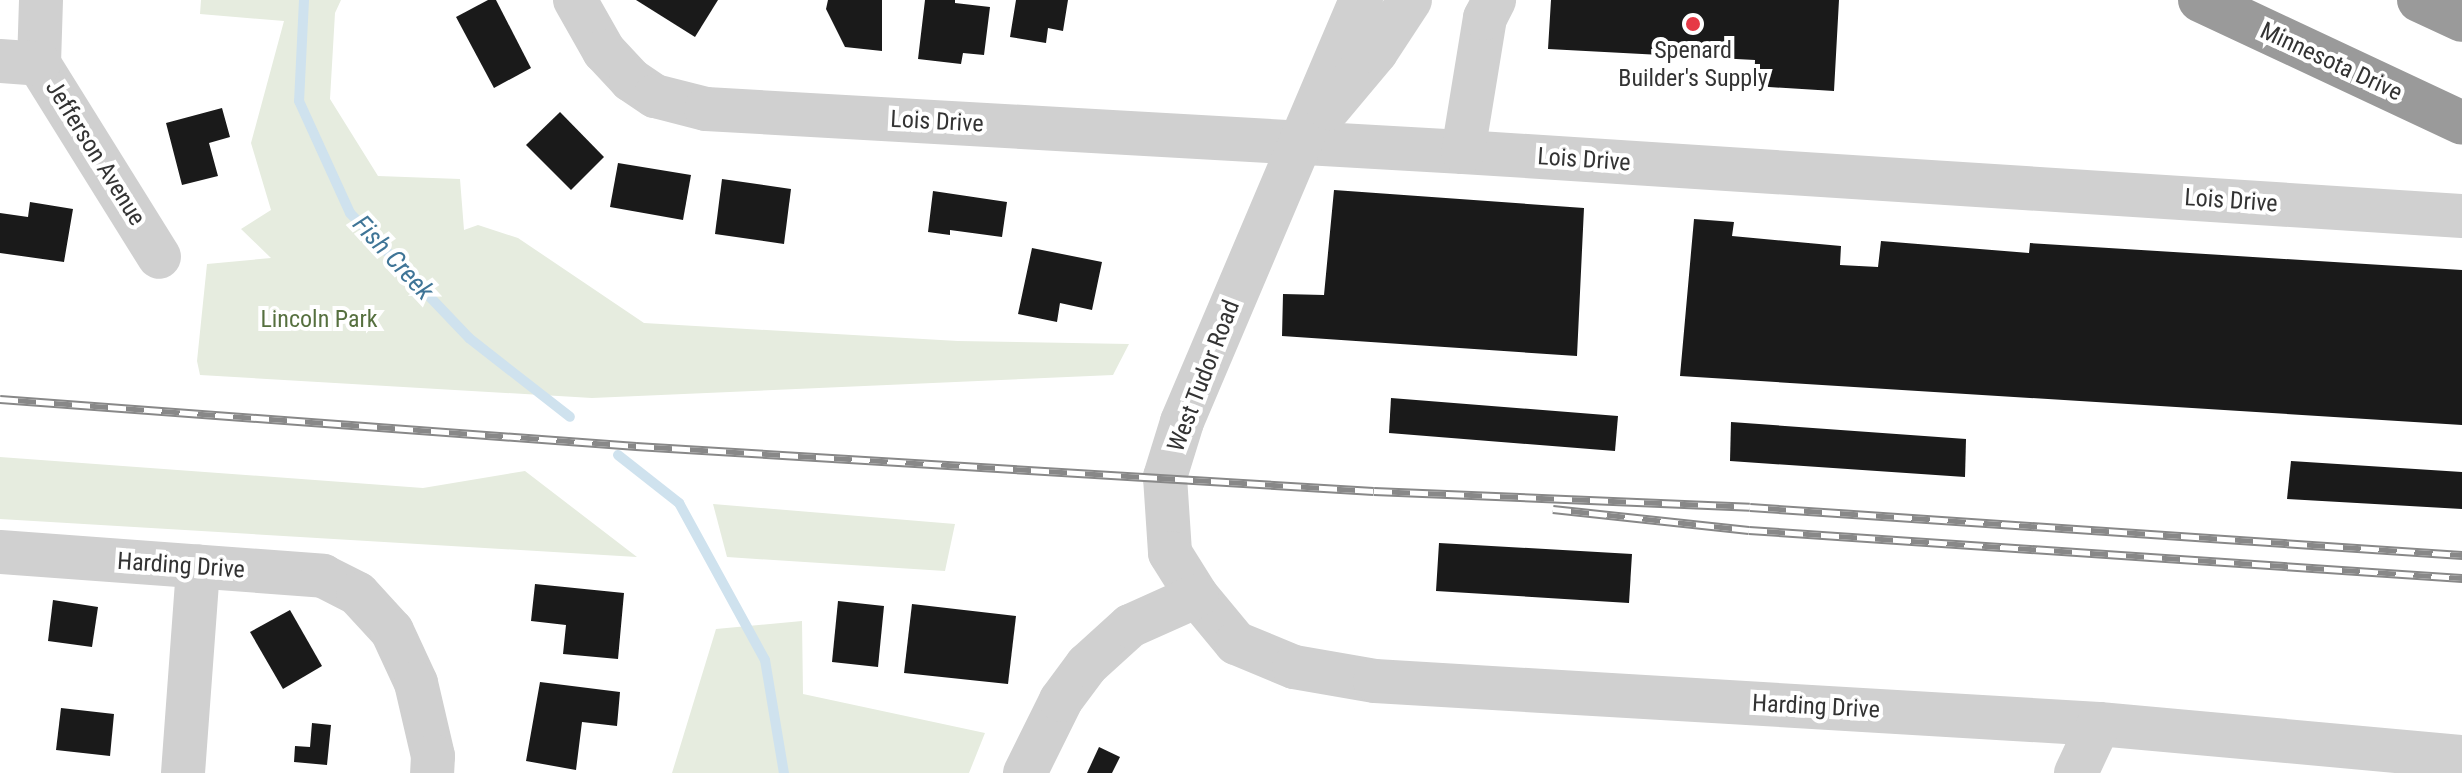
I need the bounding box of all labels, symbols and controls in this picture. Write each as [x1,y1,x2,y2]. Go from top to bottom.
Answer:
marker: Spenard Builder's Supply [1684,15,1702,33]
street label: Minnesota Drive [2256,17,2406,107]
place label: Spenard Builder's Supply [1618,37,1768,93]
street label: Jefferson Avenue [39,75,151,231]
street label: Lois Drive [890,105,984,139]
street label: Lois Drive [1536,142,1632,178]
street label: Lois Drive [2183,183,2279,219]
water label: Fish Creek [346,209,440,307]
street label: West Tudor Road [1162,296,1246,456]
park label: Lincoln Park [260,306,378,334]
street label: Harding Drive [116,547,246,585]
street label: Harding Drive [1751,689,1881,725]

